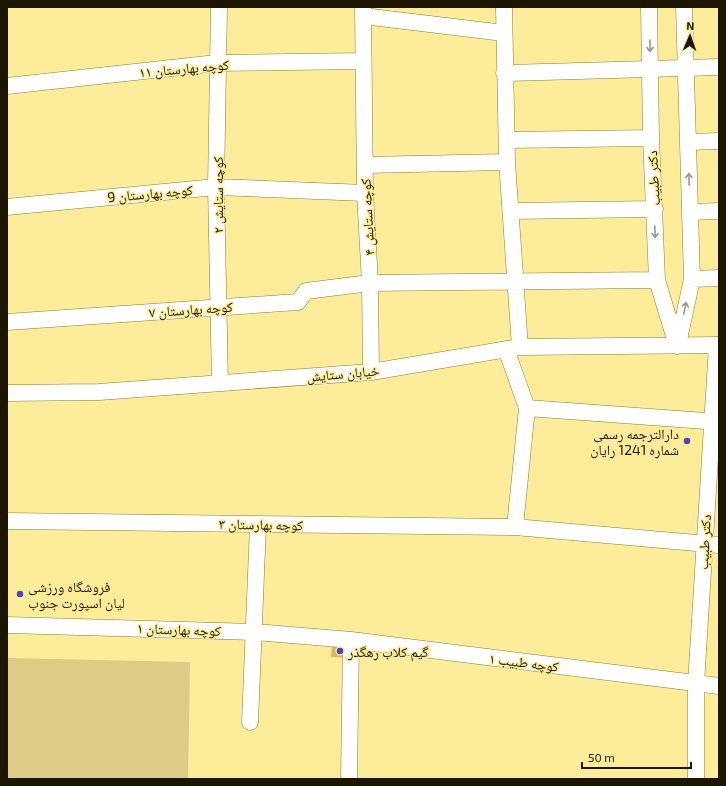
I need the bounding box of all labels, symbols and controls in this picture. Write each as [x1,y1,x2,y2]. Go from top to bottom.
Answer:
north arrow [670,16,710,56]
text: N [686,19,695,32]
one-way arrow [646,39,654,52]
street label: کوچه بهارستان ۱۱ [138,56,230,81]
street label: دکتر طبیب [643,150,664,206]
street label: کوچه ستایش ۲ [209,156,227,233]
one-way arrow [685,173,693,186]
street label: کوچه ستایش ۴ [356,178,379,256]
street label: کوچه بهارستان 9 [106,181,194,206]
one-way arrow [652,225,659,238]
street label: کوچه بهارستان ۷ [148,298,234,321]
one-way arrow [682,302,690,315]
street label: خیابان ستایش [306,361,380,386]
place label: دارالترجمه رسمی شماره 1241 رایان [590,425,679,459]
marker: دارالترجمه رسمی شماره 1241 رایان [682,436,692,446]
street label: دکتر طبیب [694,514,715,570]
street label: کوچه بهارستان ۳ [219,515,303,534]
place label: فروشگاه ورزشی لیان اسپورت جنوب [28,578,125,612]
marker: فروشگاه ورزشی لیان اسپورت جنوب [15,589,25,599]
street label: کوچه بهارستان ۱ [137,619,222,640]
place label: گیم کلاب رهگذر [347,643,429,662]
marker: گیم کلاب رهگذر [335,646,345,656]
street label: کوچه طبیب ۱ [488,649,560,676]
scale bar [582,744,691,770]
text: 50 m [588,750,615,764]

